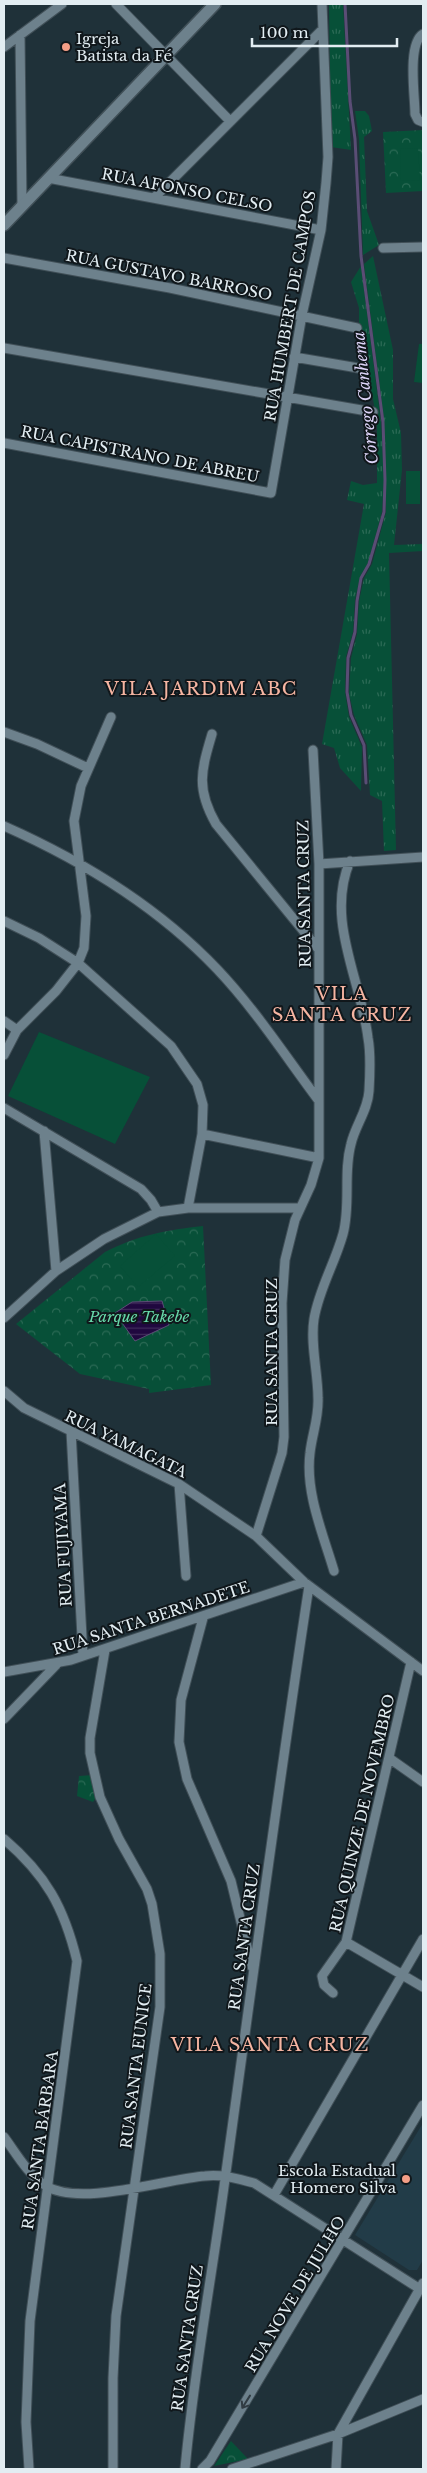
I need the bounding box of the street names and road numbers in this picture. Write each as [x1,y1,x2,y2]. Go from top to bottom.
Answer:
street label: RUA AFONSO CELSO [100,164,274,216]
street label: RUA HUMBERT DE CAMPOS [260,189,320,423]
street label: RUA GUSTAVO BARROSO [64,246,274,304]
street label: RUA CAPISTRANO DE ABREU [19,422,261,486]
street label: RUA SANTA CRUZ [293,820,315,968]
street label: RUA SANTA CRUZ [262,1278,281,1426]
street label: RUA YAMAGATA [62,1406,191,1482]
street label: RUA FUJIYAMA [50,1482,76,1607]
street label: RUA SANTA BERNADETE [50,1577,252,1659]
street label: RUA QUINZE DE NOVEMBRO [325,1692,399,1934]
street label: RUA SANTA CRUZ [224,1862,264,2012]
street label: RUA SANTA EUNICE [116,1982,156,2150]
street label: RUA SANTA BÁRBARA [18,2049,62,2231]
street label: RUA NOVE DE JULHO [241,2212,349,2376]
street label: RUA SANTA CRUZ [167,2263,207,2413]

